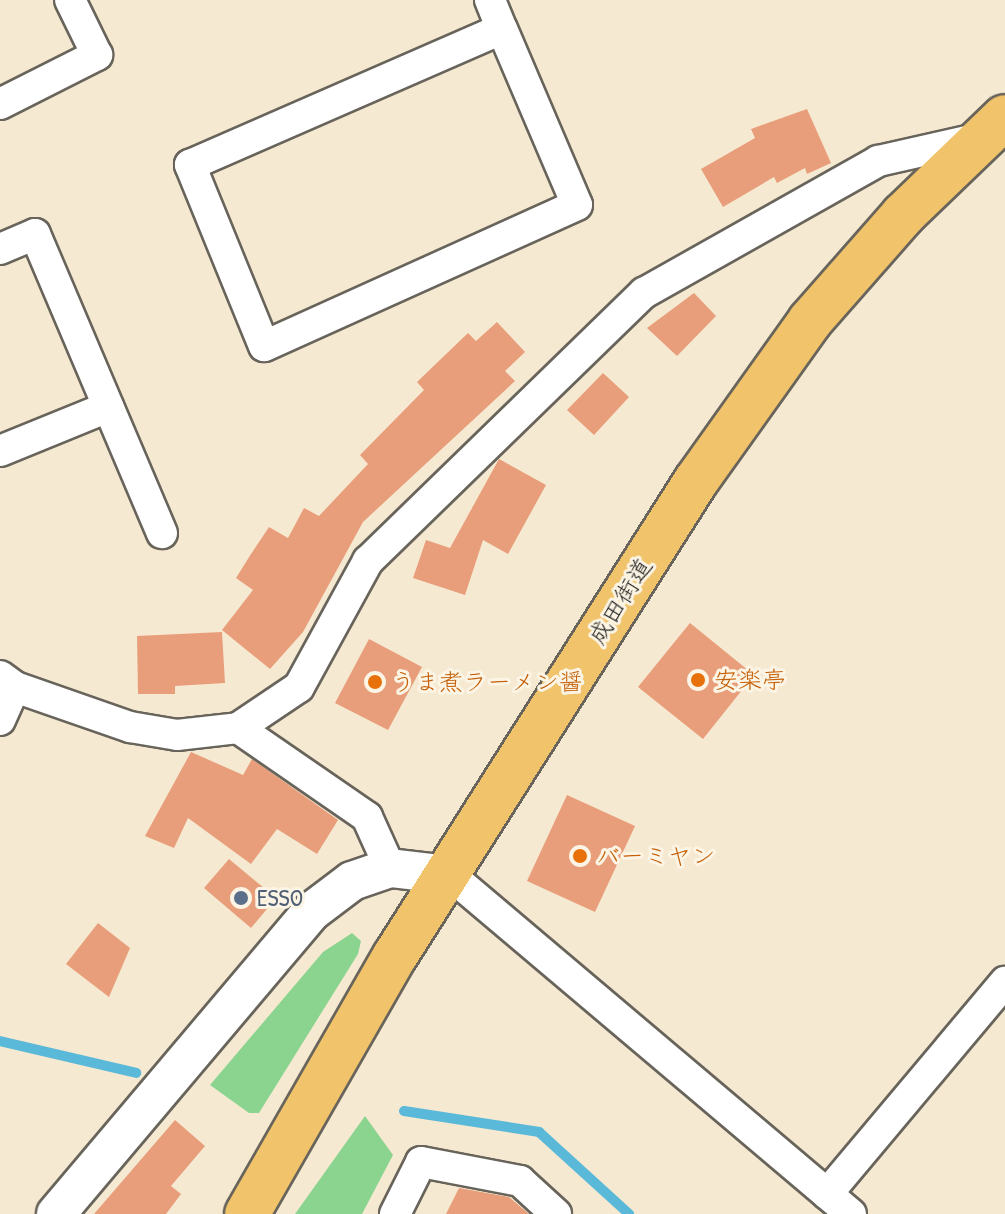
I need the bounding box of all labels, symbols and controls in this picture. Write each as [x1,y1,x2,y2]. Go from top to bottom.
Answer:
street label: 成田街道 [582,553,658,649]
place label: 安楽亭 [714,666,786,694]
place label: うま煮ラーメン醤 [391,668,583,696]
marker: 安楽亭 [689,671,707,689]
marker: うま煮ラーメン醤 [366,673,384,691]
place label: バーミヤン [596,842,716,870]
marker: バーミヤン [571,847,589,865]
place label: ESSO [257,884,303,912]
marker: ESSO [232,889,250,907]

